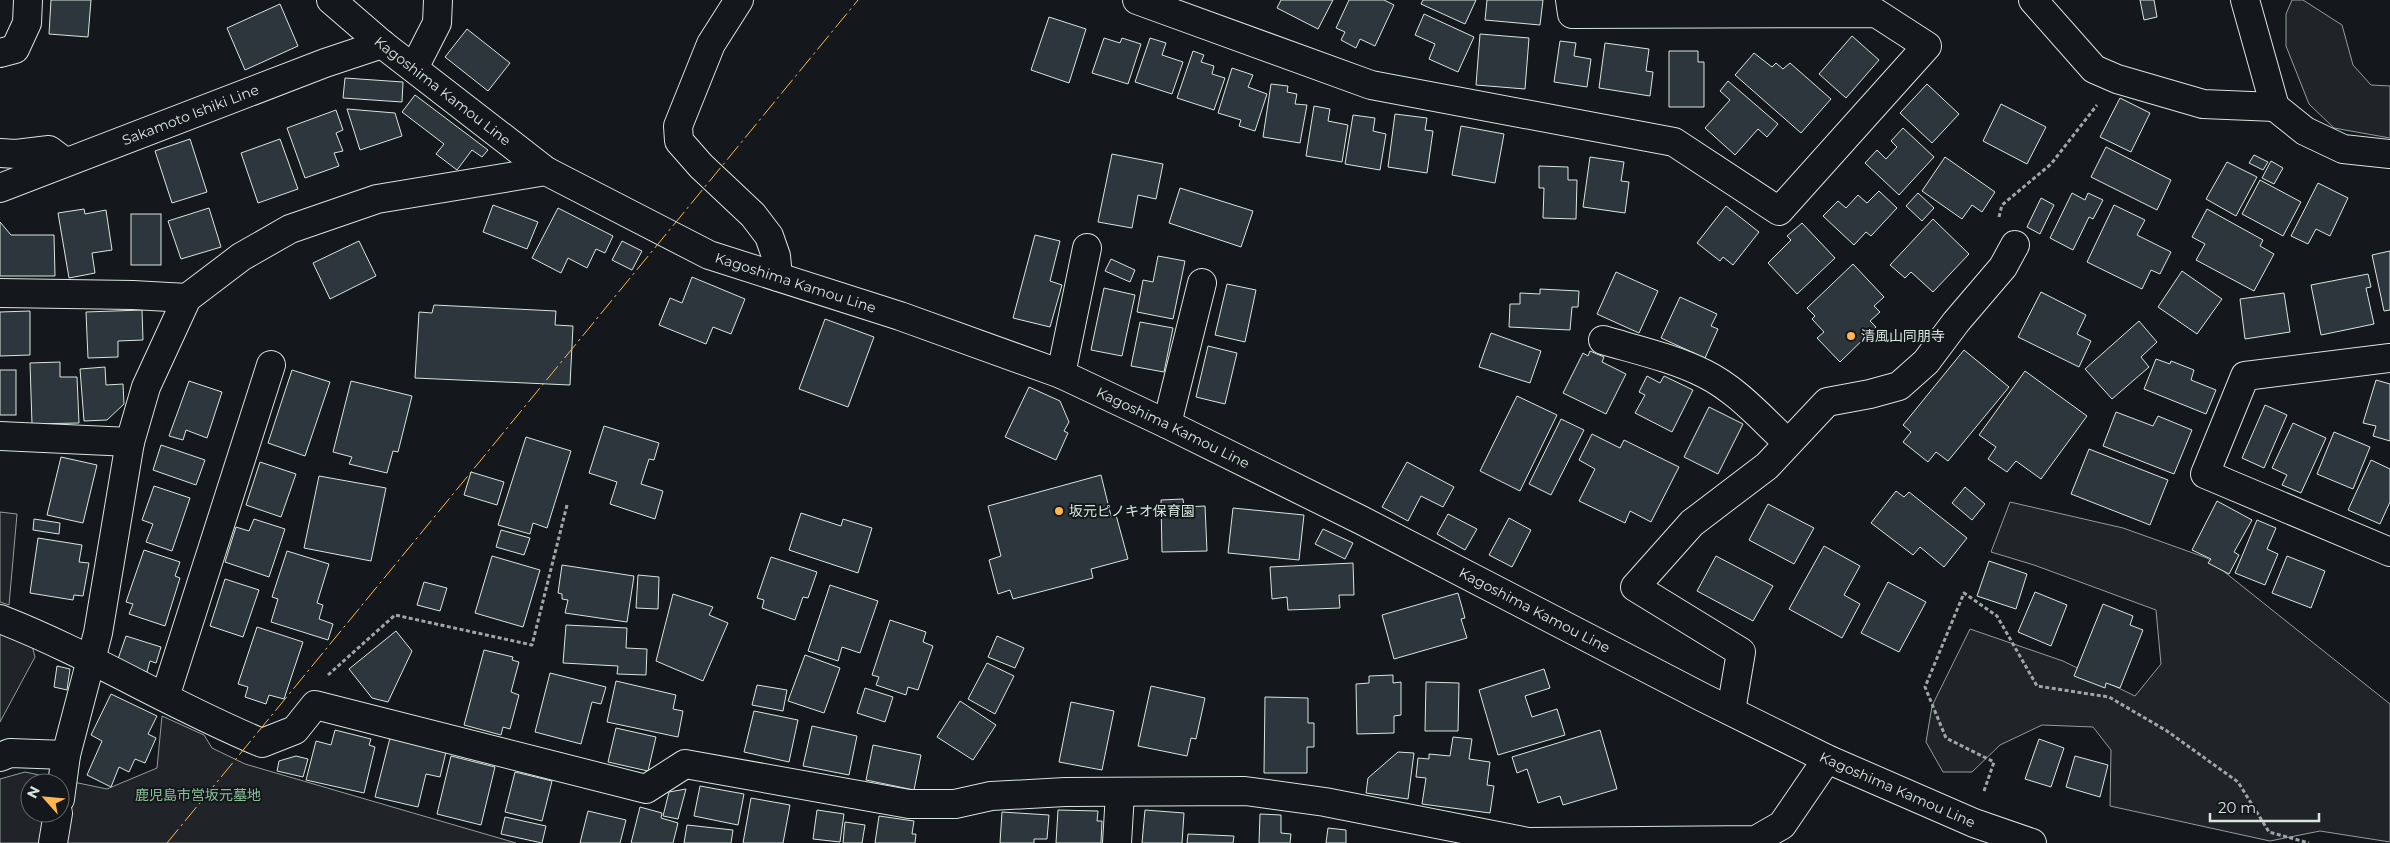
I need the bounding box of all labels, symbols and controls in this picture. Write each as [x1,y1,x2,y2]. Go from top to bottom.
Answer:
street label: Kagoshima Kamou Line [371,32,515,149]
street label: Sakamoto Ishiki Line [119,80,261,149]
street label: Kagoshima Kamou Line [713,249,878,317]
place label: 清風山同朋寺 [1861,327,1945,345]
marker: 清風山同朋寺 [1845,330,1857,342]
street label: Kagoshima Kamou Line [1094,383,1253,472]
place label: 坂元ピノキオ保育園 [1069,502,1195,520]
marker: 坂元ピノキオ保育園 [1053,505,1065,517]
street label: Kagoshima Kamou Line [1456,563,1613,657]
street label: Kagoshima Kamou Line [1817,748,1978,831]
north arrow [20,773,70,823]
text: N [23,783,44,801]
park label: 鹿児島市営坂元墓地 [135,786,261,804]
scale bar [2210,790,2319,822]
text: 20 m [2218,798,2256,817]

